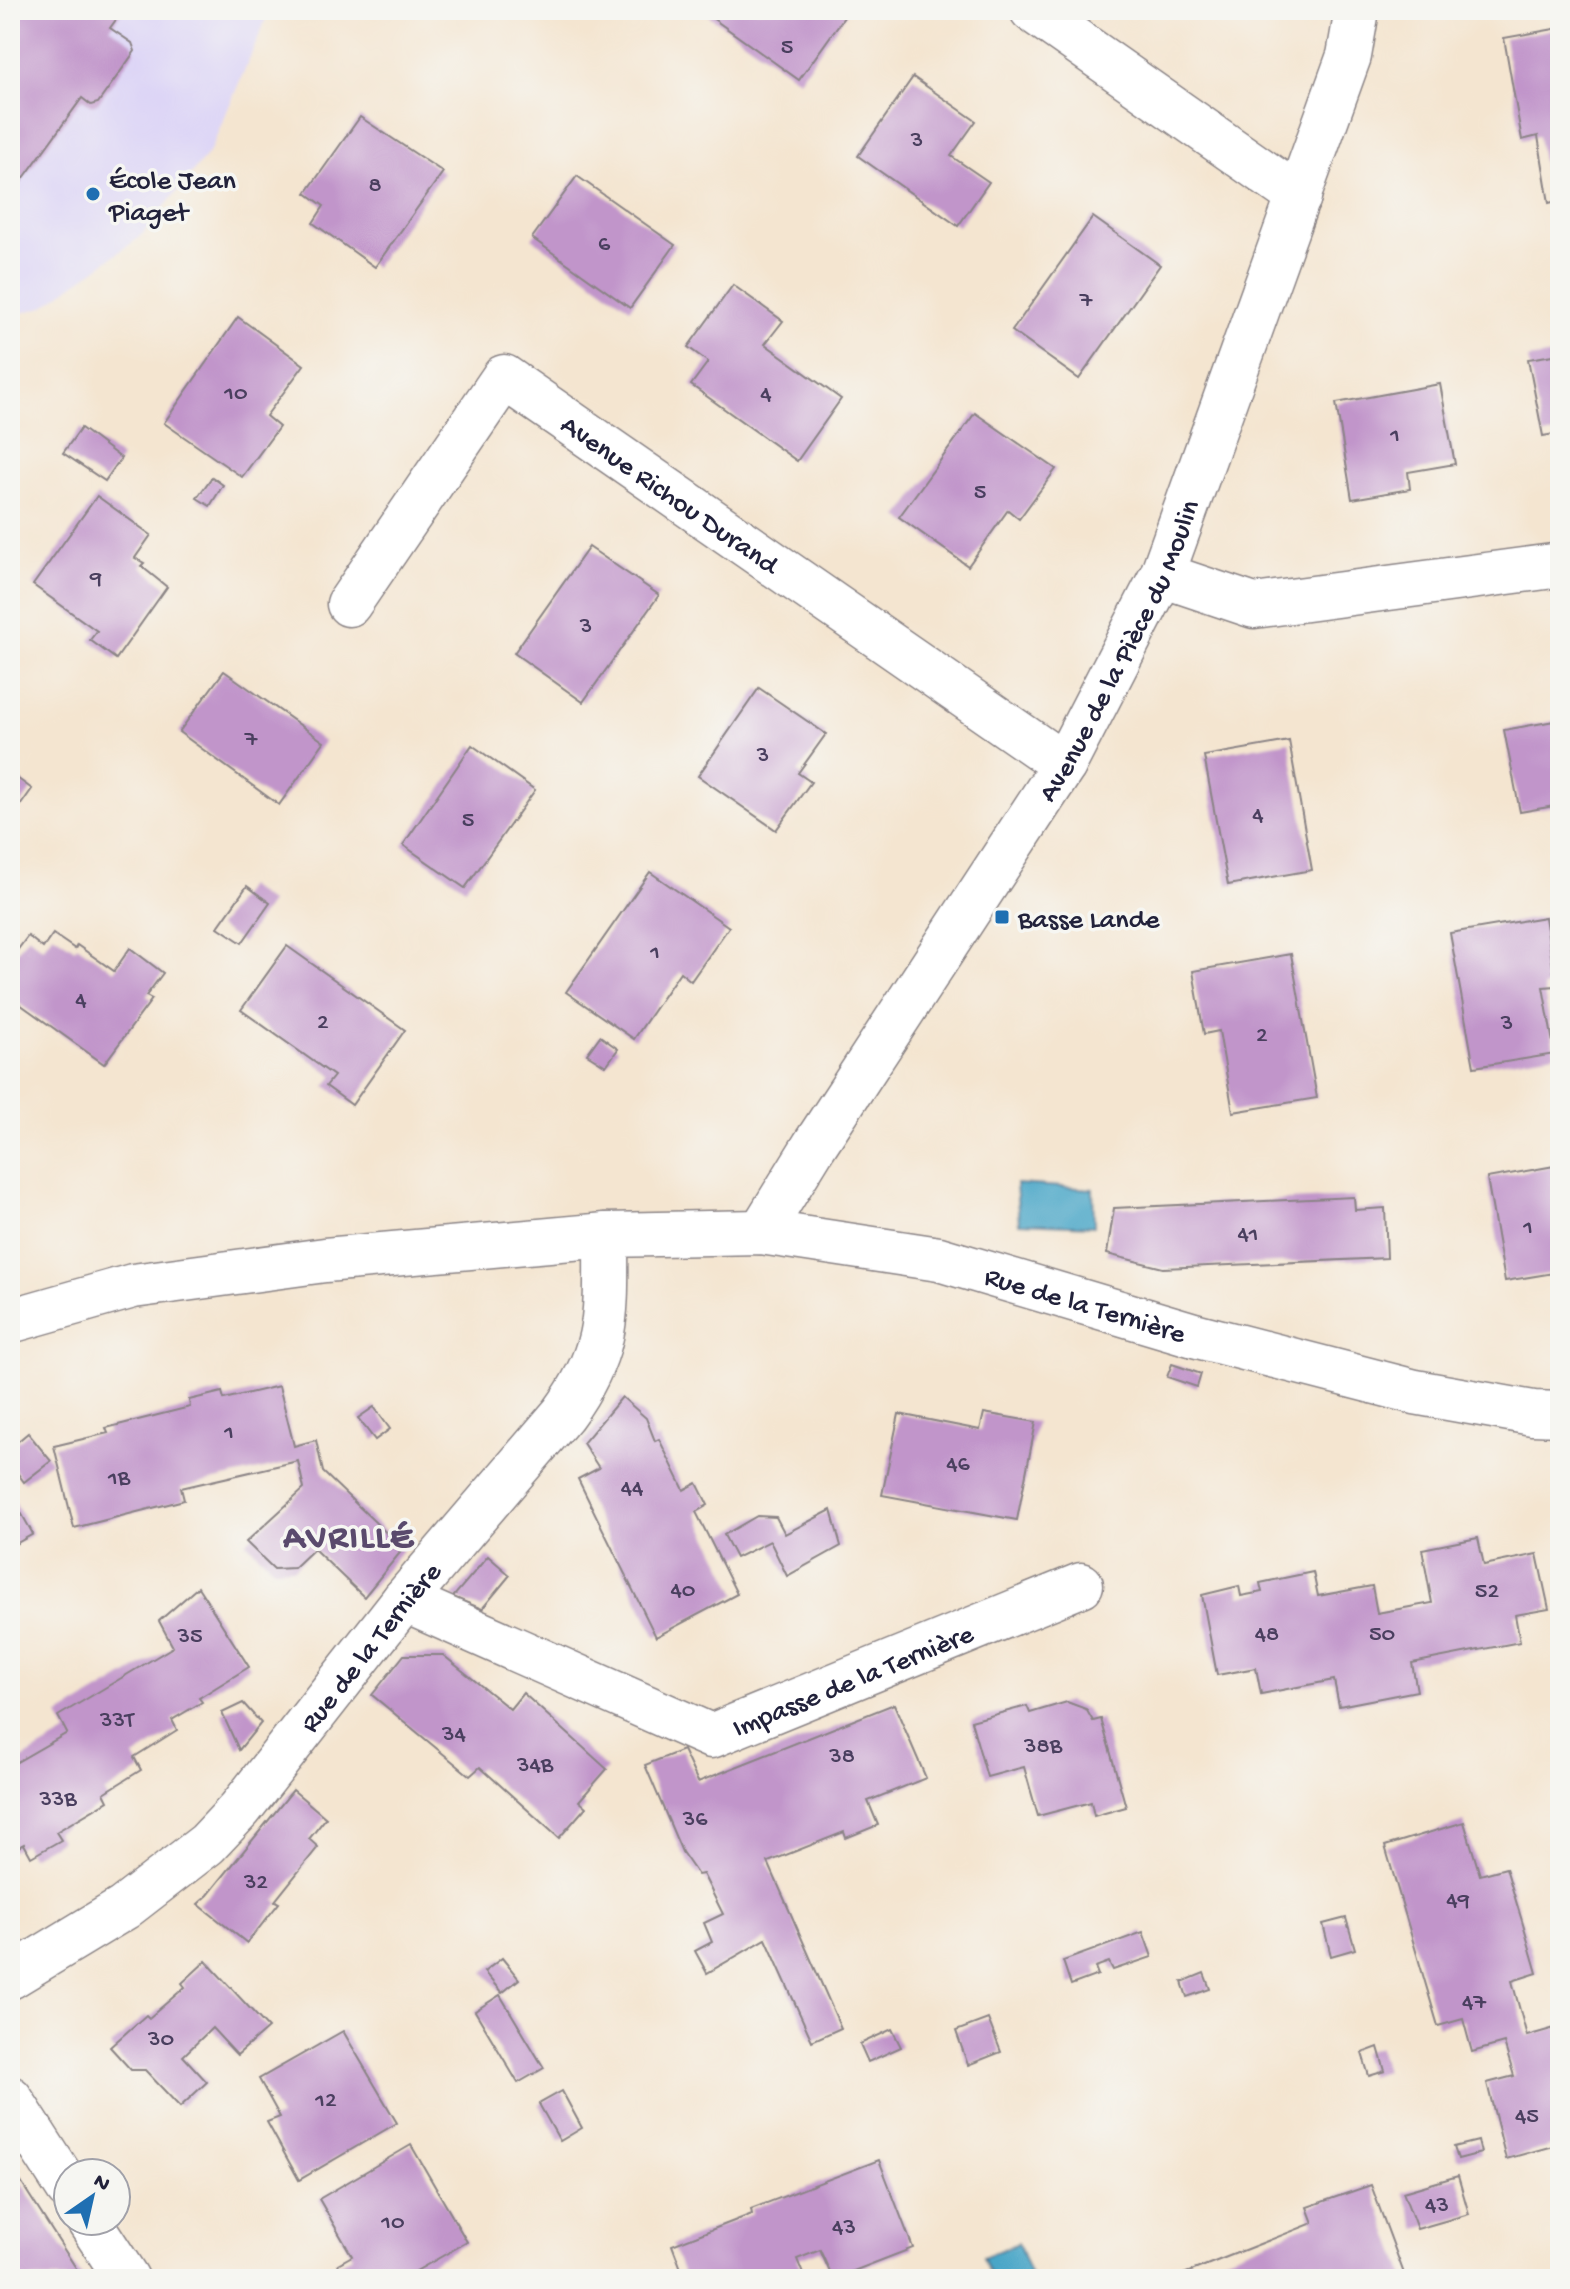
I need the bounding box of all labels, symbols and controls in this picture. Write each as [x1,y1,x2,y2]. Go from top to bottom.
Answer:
house number: 5 [781,34,793,63]
house number: 3 [910,127,923,156]
place label: École Jean Piaget [108,166,237,231]
house number: 8 [368,172,382,201]
marker: École Jean Piaget [84,185,102,203]
house number: 6 [598,231,611,260]
house number: 7 [1079,287,1093,316]
house number: 10 [223,380,248,409]
house number: 4 [760,381,772,410]
street label: Avenue Richou Durand [553,410,786,585]
house number: 1 [1389,422,1400,451]
house number: 5 [974,479,986,508]
street label: Avenue de la Pièce du Moulin [1033,495,1209,809]
house number: 9 [89,565,102,594]
house number: 3 [579,613,592,642]
house number: 7 [244,726,258,755]
house number: 3 [756,742,769,771]
house number: 4 [1252,802,1264,831]
house number: 5 [462,807,474,836]
place label: Basse Lande [1017,905,1160,938]
marker: Basse Lande [993,908,1011,926]
house number: 1 [649,939,660,968]
house number: 4 [75,987,87,1016]
house number: 2 [317,1009,329,1038]
house number: 3 [1500,1010,1513,1039]
house number: 2 [1256,1022,1268,1051]
house number: 1 [1522,1214,1533,1243]
house number: 41 [1237,1221,1259,1250]
street label: Rue de la Ternière [980,1262,1189,1353]
house number: 1 [223,1419,234,1448]
house number: 46 [946,1451,971,1480]
house number: 1B [107,1465,131,1494]
house number: 44 [621,1475,644,1504]
district label: AVRILLÉ [282,1518,415,1561]
street label: Rue de la Ternière [295,1557,450,1740]
house number: 40 [671,1577,695,1606]
house number: 52 [1475,1578,1499,1607]
street label: Impasse de la Ternière [728,1619,979,1746]
house number: 48 [1255,1621,1279,1650]
house number: 50 [1369,1621,1395,1650]
house number: 35 [176,1623,203,1652]
house number: 33T [99,1707,136,1736]
house number: 34 [441,1721,467,1750]
house number: 38B [1023,1733,1063,1762]
house number: 38 [828,1743,855,1772]
house number: 34B [516,1752,554,1781]
house number: 33B [38,1786,77,1815]
house number: 36 [682,1806,708,1835]
house number: 32 [243,1869,268,1898]
house number: 49 [1446,1887,1470,1916]
house number: 47 [1462,1989,1486,2018]
house number: 30 [147,2026,174,2055]
house number: 12 [314,2087,337,2116]
house number: 45 [1515,2103,1539,2132]
north arrow [52,2157,132,2237]
text: N [88,2169,114,2199]
house number: 43 [1425,2192,1449,2221]
house number: 10 [380,2209,405,2238]
house number: 43 [832,2214,856,2243]

